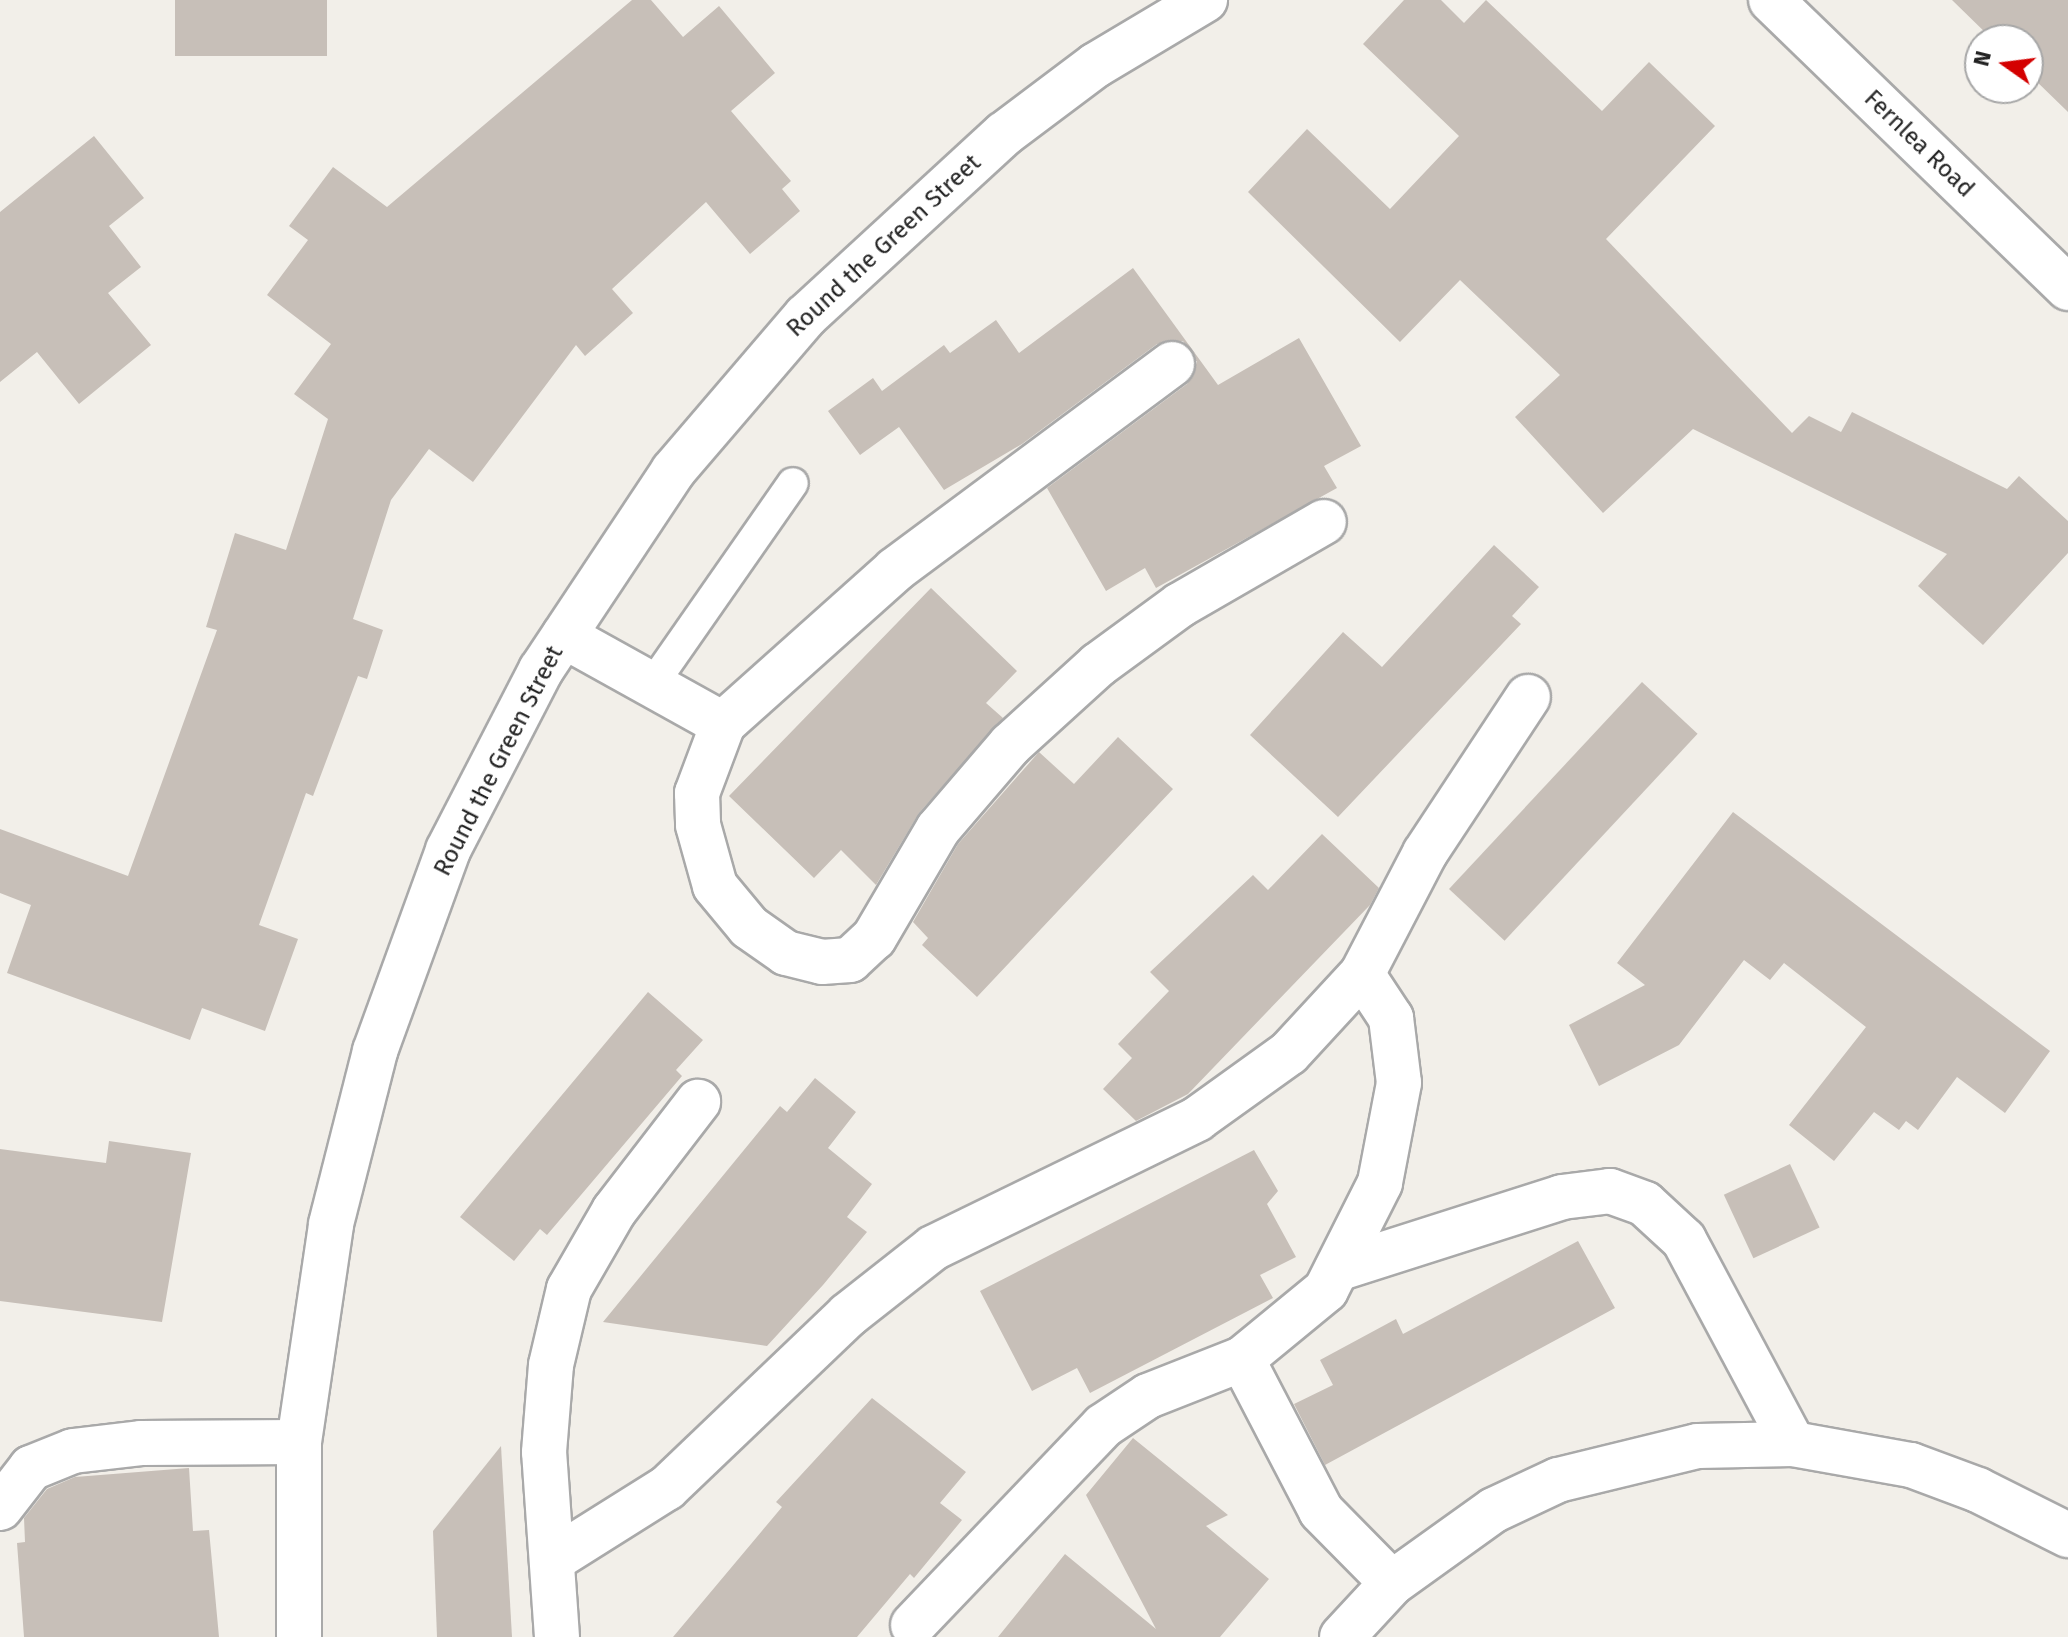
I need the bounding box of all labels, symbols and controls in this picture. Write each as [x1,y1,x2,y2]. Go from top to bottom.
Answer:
north arrow [1964,24,2044,104]
text: N [1967,48,1997,69]
street label: Fernlea Road [1858,84,1980,204]
street label: Round the Green Street [781,149,987,343]
street label: Round the Green Street [428,641,570,881]

